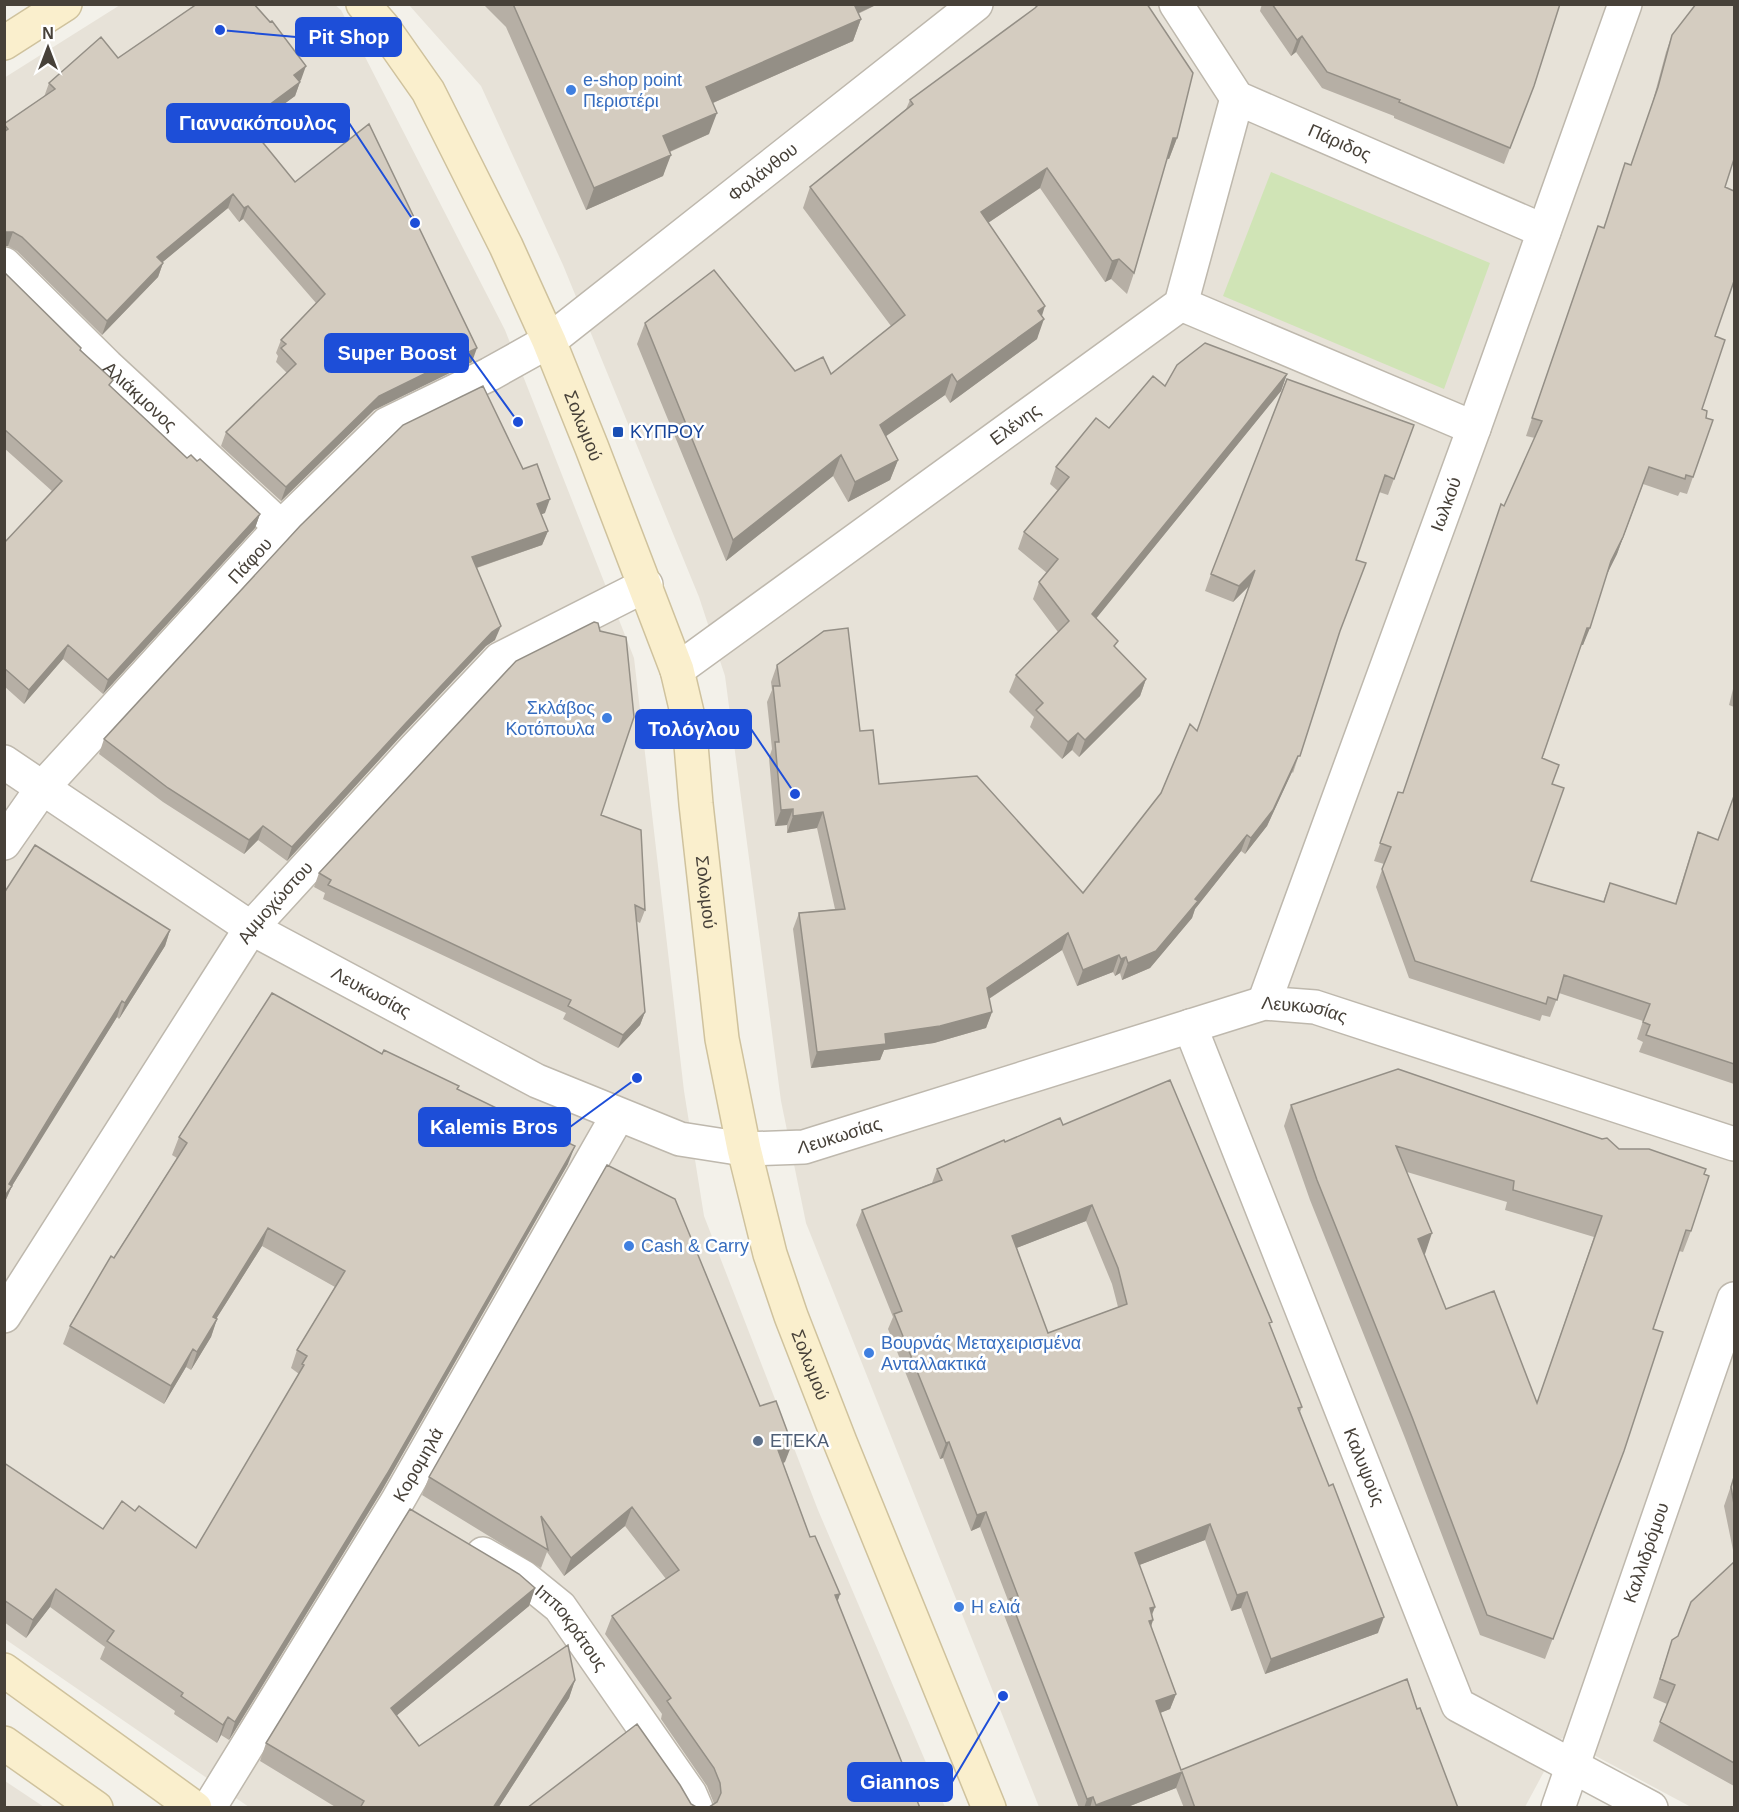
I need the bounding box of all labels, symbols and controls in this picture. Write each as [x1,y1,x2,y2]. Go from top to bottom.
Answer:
north arrow [18,18,78,78]
callout: Pit Shop [296,18,401,56]
text: N [42,25,54,42]
text: Pit Shop [308,26,390,48]
place label: e-shop point Περιστέρι [583,70,682,111]
marker: e-shop point Περιστέρι [564,83,578,97]
callout: Γιαννακόπουλος [167,104,349,142]
text: Γιαννακόπουλος [179,112,337,134]
street label: Πάριδος [1305,120,1374,165]
street label: Φαλάνθου [724,139,802,206]
callout: Super Boost [325,334,468,372]
text: Super Boost [338,342,457,364]
street label: Αλιάκμονος [99,358,181,436]
street label: Σολωμού [560,388,606,464]
street label: Ελένης [986,399,1044,449]
place label: ΚΥΠΡΟΥ [630,422,704,442]
marker: ΚΥΠΡΟΥ [611,425,625,439]
street label: Ιωλκού [1427,474,1465,534]
street label: Πάφου [224,534,276,588]
place label: Σκλάβος Κοτόπουλα [505,698,595,739]
callout: Τολόγλου [636,710,751,748]
marker: Σκλάβος Κοτόπουλα [600,711,614,725]
text: Τολόγλου [648,718,740,740]
street label: Σολωμού [692,854,720,930]
street label: Αμμοχώστου [234,857,317,947]
street label: Λευκωσίας [328,963,415,1022]
street label: Λευκωσίας [1261,993,1350,1027]
callout: Kalemis Bros [419,1108,570,1146]
street label: Λευκωσίας [797,1113,884,1157]
text: Kalemis Bros [430,1116,558,1138]
place label: Cash & Carry [641,1236,749,1256]
marker: Cash & Carry [622,1239,636,1253]
street label: Σολωμού [787,1327,833,1403]
place label: Βουρνάς Μεταχειρισμένα Ανταλλακτικά [881,1333,1081,1374]
marker: Βουρνάς Μεταχειρισμένα Ανταλλακτικά [862,1346,876,1360]
street label: Κορομηλά [389,1424,447,1505]
street label: Καλυψούς [1340,1425,1388,1509]
place label: ΕΤΕΚΑ [770,1431,829,1451]
marker: ΕΤΕΚΑ [751,1434,765,1448]
street label: Καλλιδρόμου [1620,1500,1673,1606]
street label: Ιπποκράτους [531,1581,612,1675]
place label: Η ελιά [971,1597,1020,1617]
marker: Η ελιά [952,1600,966,1614]
callout: Giannos [848,1763,952,1801]
text: Giannos [860,1771,940,1793]

